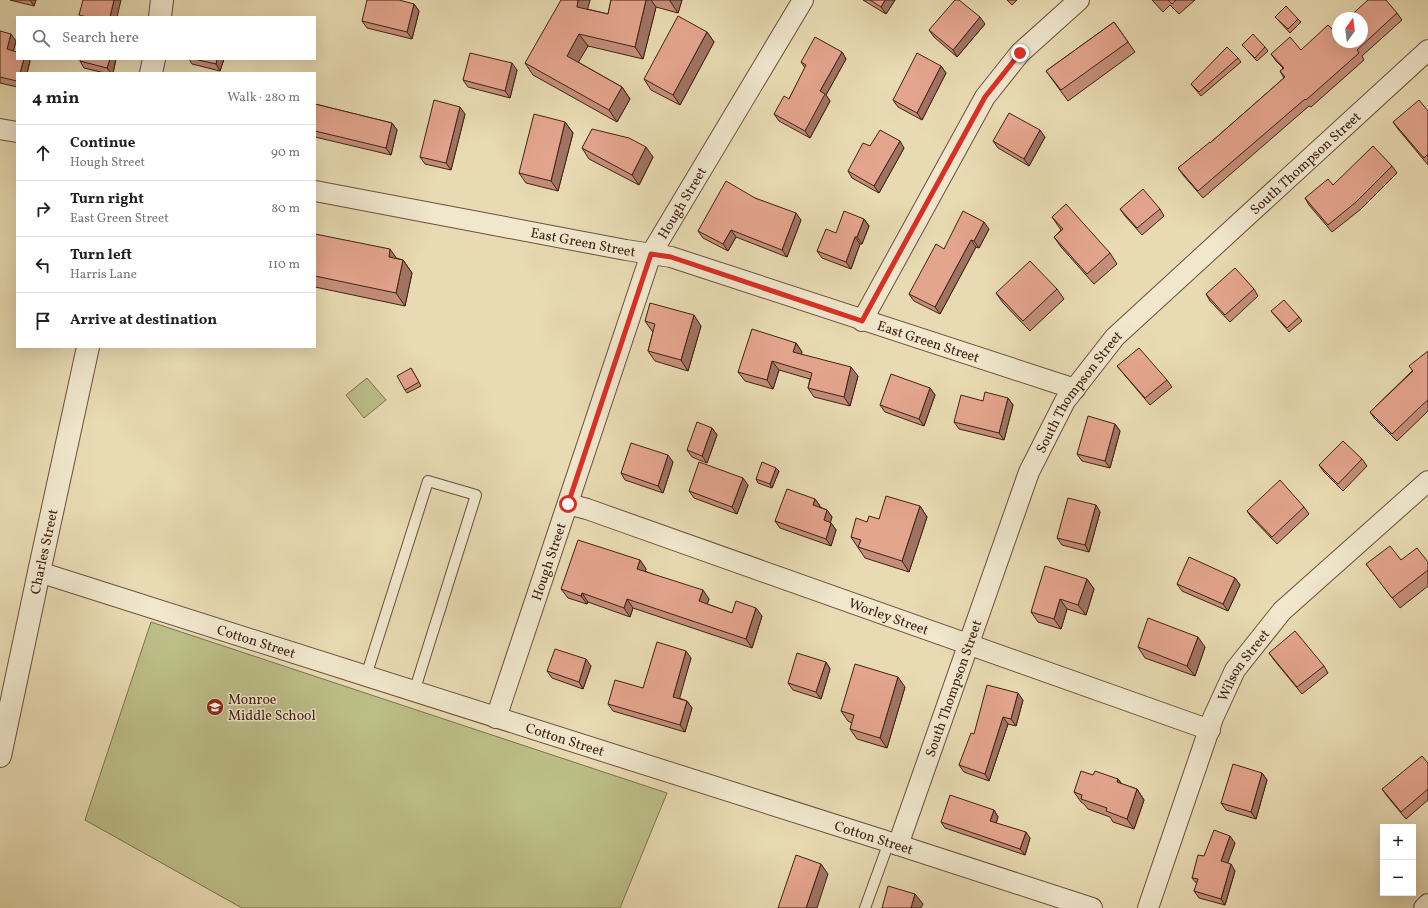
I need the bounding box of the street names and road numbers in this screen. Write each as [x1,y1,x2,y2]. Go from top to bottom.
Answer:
street label: South Thompson Street [1246,108,1366,220]
street label: Hough Street [654,164,712,243]
street label: East Green Street [529,224,637,262]
street label: East Green Street [875,317,982,368]
street label: South Thompson Street [1032,327,1127,457]
street label: Charles Street [27,507,63,596]
street label: Hough Street [528,520,572,603]
street label: Worley Street [846,595,931,640]
street label: South Thompson Street [922,618,987,760]
street label: Cotton Street [214,621,298,664]
street label: Wilson Street [1214,626,1275,705]
street label: Cotton Street [523,719,606,762]
street label: Cotton Street [832,817,915,860]

